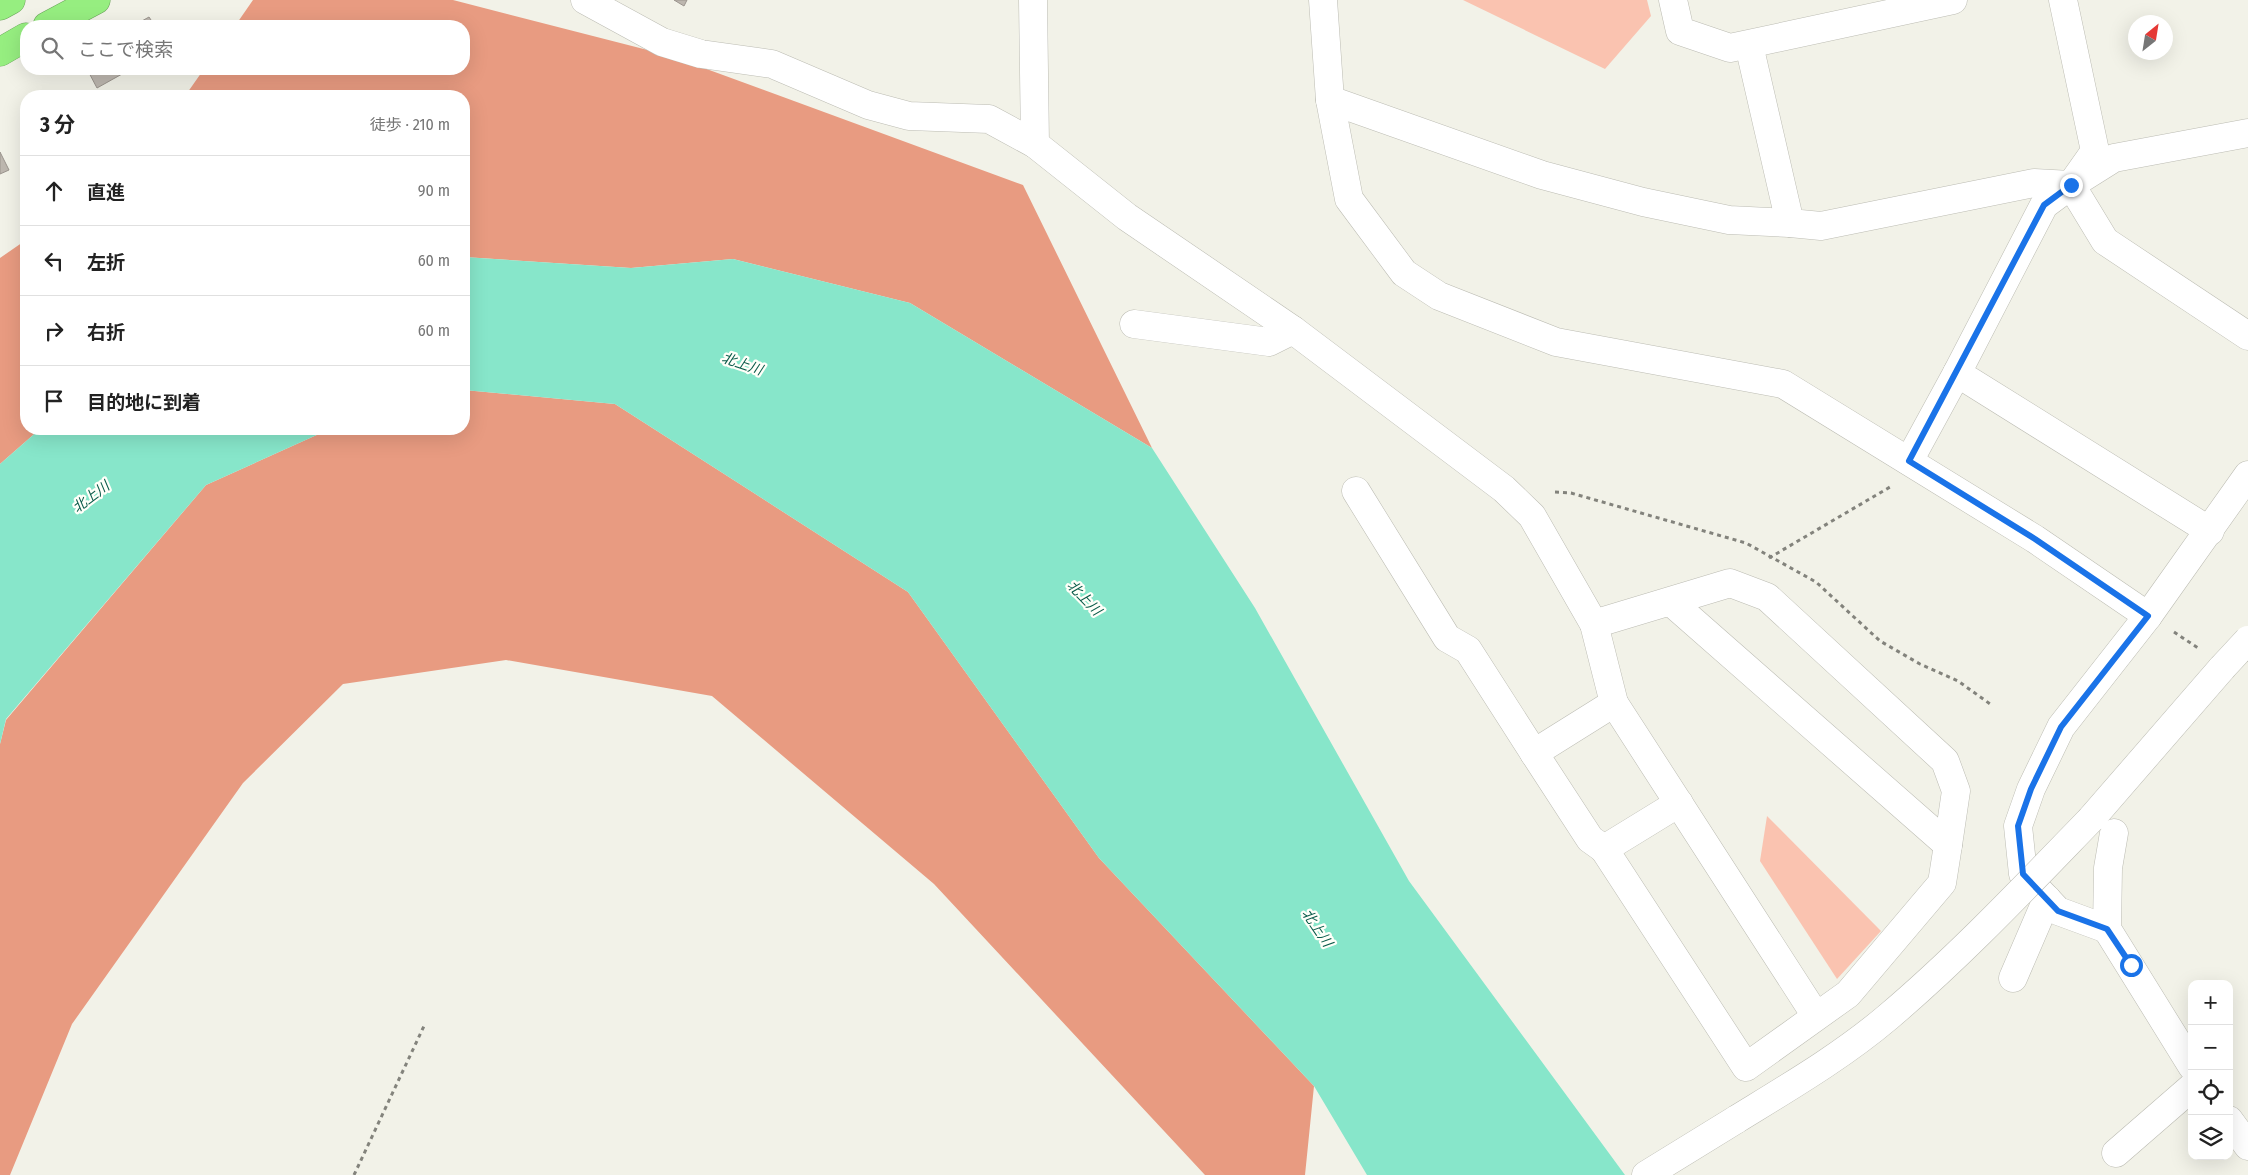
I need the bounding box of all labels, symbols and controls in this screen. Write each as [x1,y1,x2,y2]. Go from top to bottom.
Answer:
north arrow [2128,15,2173,60]
search box [20,20,470,75]
icon: search [38,34,66,62]
text: ここで検索 [78,38,173,61]
text: 3 分 [40,112,75,138]
text: 徒歩 · 210 m [370,115,450,134]
route end [2060,174,2083,197]
icon: ahead [40,177,68,205]
text: 直進 [87,181,125,204]
text: 90 m [418,181,450,200]
icon: left [40,247,68,275]
text: 左折 [87,251,125,274]
text: 60 m [418,251,450,270]
icon: right [40,317,68,345]
text: 右折 [87,321,125,344]
text: 60 m [418,321,450,340]
water label: 北上川 [719,349,767,380]
icon: arrive [40,387,68,415]
text: 目的地に到着 [87,391,201,414]
water label: 北上川 [69,476,114,516]
water label: 北上川 [1063,577,1106,620]
water label: 北上川 [1298,906,1337,952]
route start [2120,954,2143,977]
map controls [2188,980,2233,1160]
button: + [2188,980,2233,1025]
button: − [2188,1025,2233,1070]
button: locate [2188,1070,2233,1115]
button: layers [2188,1115,2233,1160]

